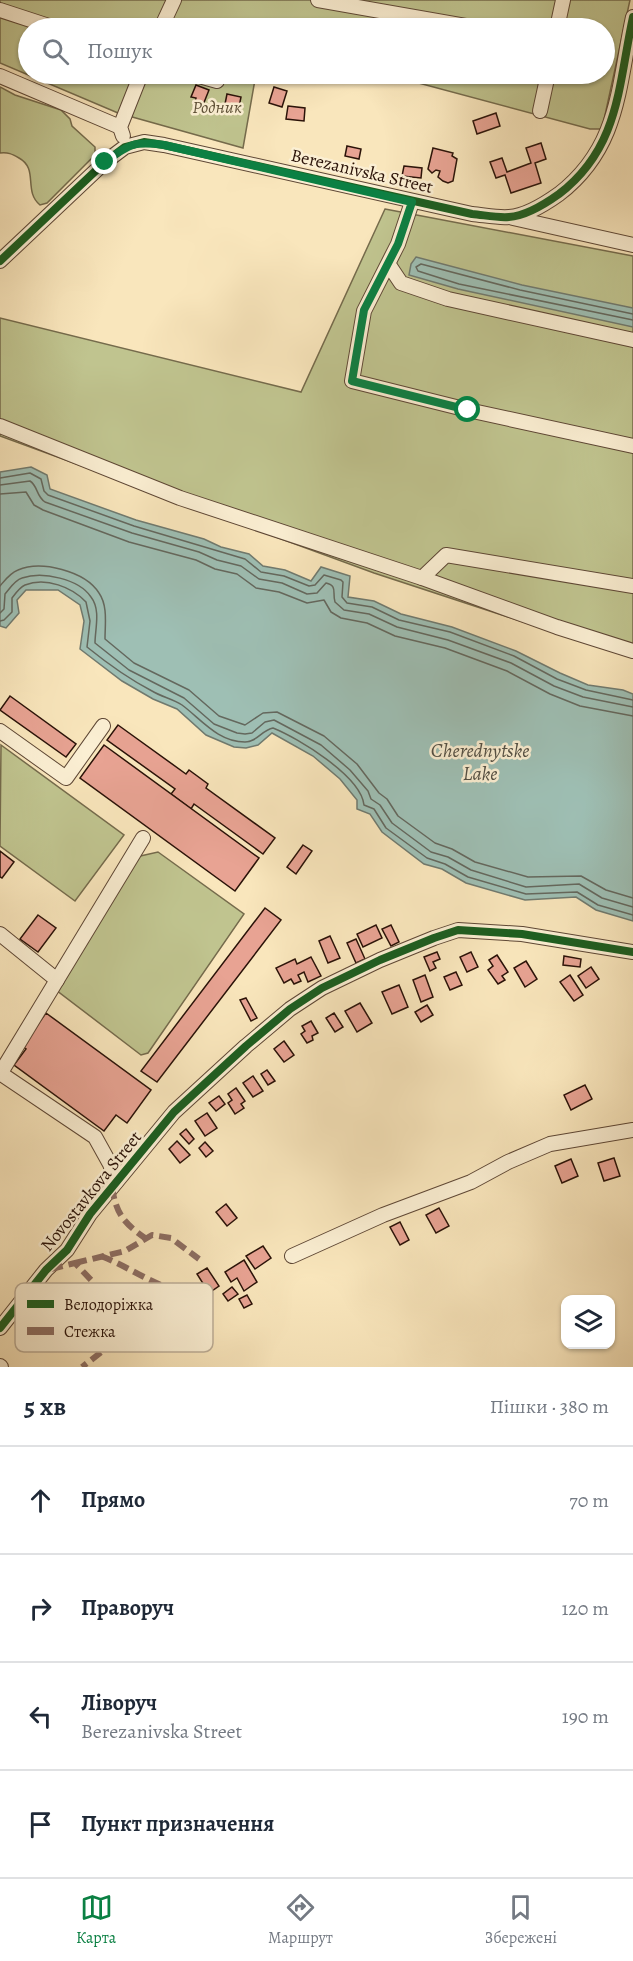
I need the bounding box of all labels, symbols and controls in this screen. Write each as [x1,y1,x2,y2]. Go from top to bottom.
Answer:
search box [18,18,615,84]
icon: search [39,35,72,68]
text: Пошук [87,36,153,66]
park label: Родник [192,95,242,119]
street label: Berezanivska Street [289,143,435,199]
route end [91,148,117,174]
route start [454,396,480,422]
water label: Cherednytske Lake [431,737,529,787]
street label: Novostavkova Street [35,1126,147,1256]
legend [15,1283,213,1352]
text: Велодоріжка [64,1294,154,1316]
map controls [561,1295,615,1349]
button: layers [561,1295,615,1349]
text: Стежка [64,1321,116,1343]
text: 5 хв [24,1389,66,1424]
text: Пішки · 380 m [490,1393,609,1420]
icon: ahead [24,1484,57,1517]
text: Прямо [81,1485,145,1515]
text: 70 m [569,1487,609,1514]
icon: right [24,1592,57,1625]
text: Праворуч [81,1593,174,1623]
text: 120 m [561,1595,609,1622]
text: Ліворуч [81,1688,157,1718]
icon: left [24,1700,57,1733]
text: 190 m [562,1703,609,1730]
text: Berezanivska Street [81,1718,242,1745]
icon: arrive [24,1808,57,1841]
text: Пункт призначення [81,1809,274,1839]
tab: Карта [76,1891,116,1949]
tab: Маршрут [268,1891,333,1949]
tab: Збережені [485,1891,557,1949]

